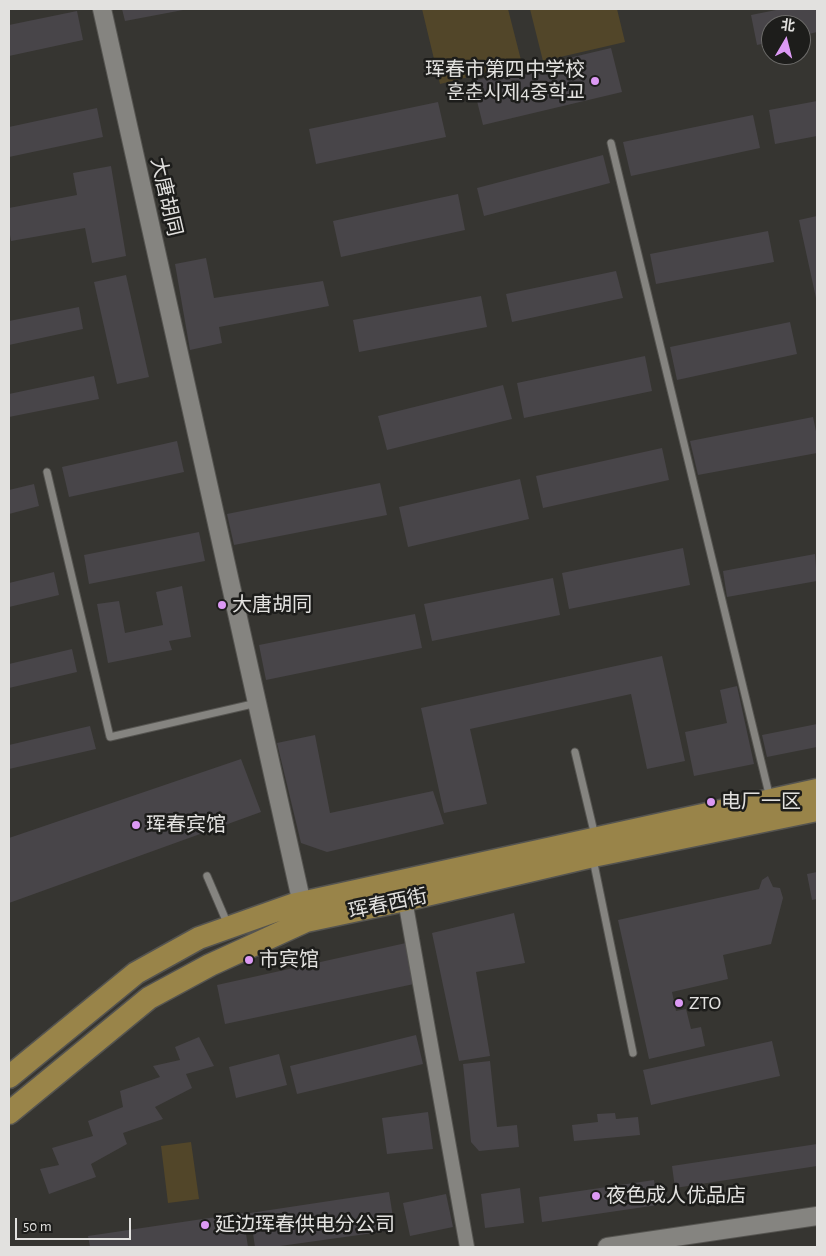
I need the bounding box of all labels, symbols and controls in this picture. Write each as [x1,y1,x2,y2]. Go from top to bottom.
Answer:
north arrow [761,15,811,65]
text: 北 [780,18,796,34]
place label: 珲春市第四中学校 훈춘시제4중학교 [425,58,585,105]
marker: 珲春市第四中学校 훈춘시제4중학교 [589,75,601,87]
street label: 大唐胡同 [145,155,187,239]
place label: 大唐胡同 [232,593,312,617]
marker: 大唐胡同 [216,599,228,611]
place label: 电厂一区 [721,790,801,814]
marker: 电厂一区 [705,796,717,808]
place label: 珲春宾馆 [146,813,226,837]
marker: 珲春宾馆 [130,819,142,831]
street label: 珲春西街 [346,884,430,924]
place label: 市宾馆 [259,948,319,972]
marker: 市宾馆 [243,954,255,966]
place label: ZTO [689,991,721,1015]
marker: ZTO [673,997,685,1009]
place label: 夜色成人优品店 [606,1184,746,1208]
marker: 夜色成人优品店 [590,1190,602,1202]
scale bar [18,1208,134,1240]
place label: 延边珲春供电分公司 [215,1213,395,1237]
text: 50 m [23,1219,52,1234]
marker: 延边珲春供电分公司 [199,1219,211,1231]

